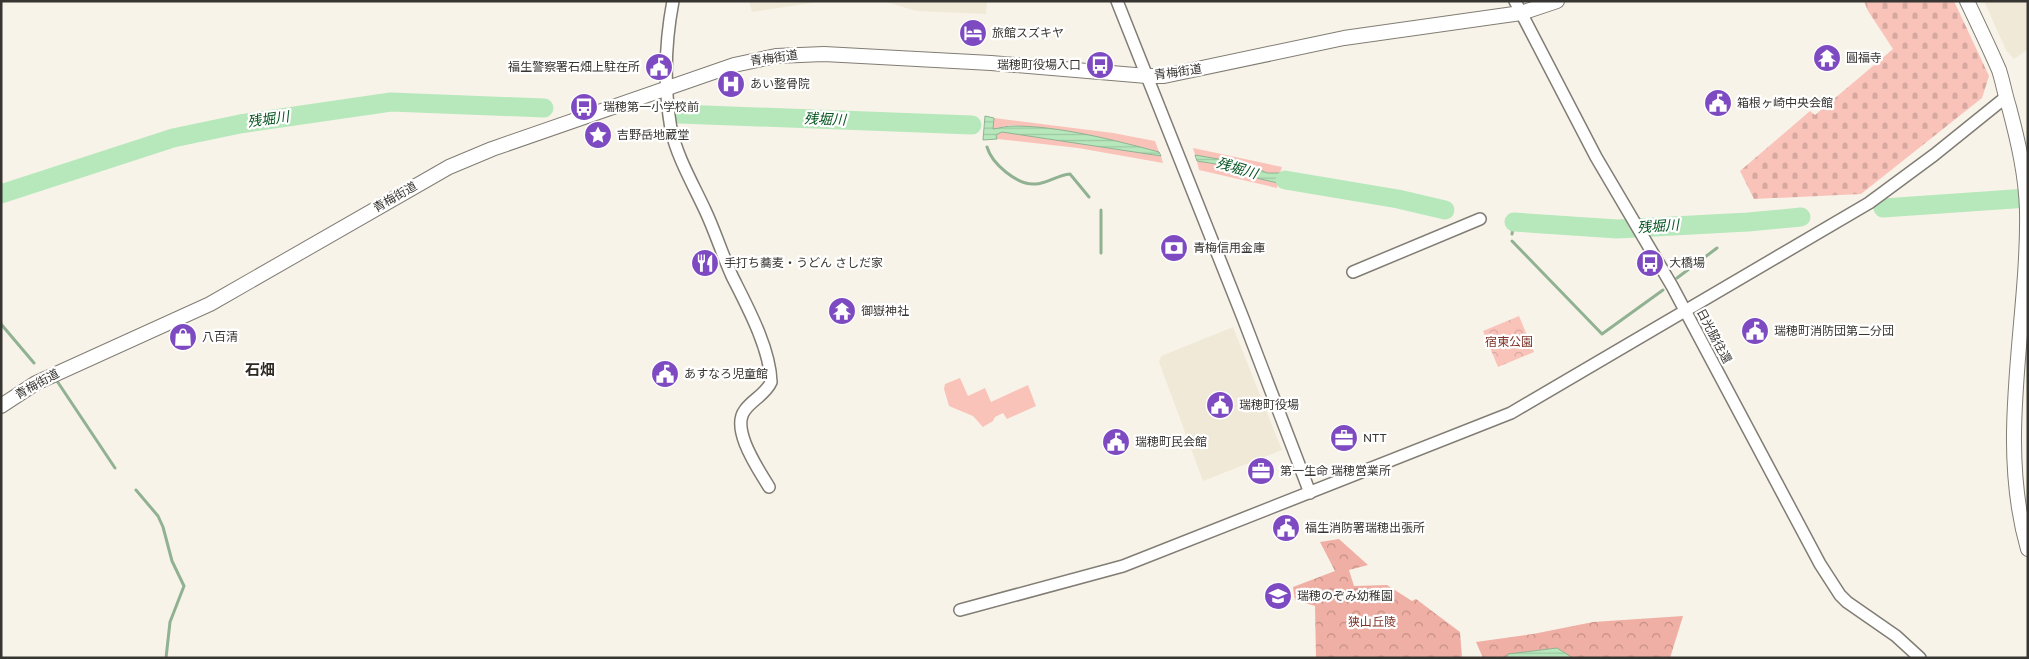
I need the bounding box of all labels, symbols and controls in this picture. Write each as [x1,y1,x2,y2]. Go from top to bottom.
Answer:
hotel icon: 旅館スズキヤ [958,18,988,48]
place label: 旅館スズキヤ [992,26,1064,40]
temple icon: 圓福寺 [1812,43,1842,73]
street label: 青梅街道 [749,48,799,68]
bus stop icon: 瑞穂町役場入口 [1085,50,1115,80]
place label: 圓福寺 [1846,51,1882,65]
public building icon: 福生警察署石畑上駐在所 [644,52,674,82]
place label: 瑞穂町役場入口 [997,58,1081,72]
place label: 福生警察署石畑上駐在所 [508,60,640,74]
street label: 青梅街道 [1153,62,1203,82]
hospital icon: あい整骨院 [716,69,746,99]
place label: あい整骨院 [750,77,810,91]
public building icon: 箱根ヶ崎中央会館 [1703,88,1733,118]
bus stop icon: 瑞穂第一小学校前 [569,92,599,122]
place label: 箱根ヶ崎中央会館 [1737,96,1833,110]
place label: 瑞穂第一小学校前 [603,100,699,114]
water label: 残堀川 [246,108,292,130]
water label: 残堀川 [804,110,848,128]
place icon: 吉野岳地蔵堂 [583,120,613,150]
place label: 吉野岳地蔵堂 [617,128,689,142]
water label: 残堀川 [1215,154,1261,182]
street label: 青梅街道 [371,179,419,215]
water label: 残堀川 [1636,216,1682,235]
bank icon: 青梅信用金庫 [1159,233,1189,263]
place label: 青梅信用金庫 [1193,241,1265,255]
restaurant icon: 手打ち蕎麦・うどん さしだ家 [690,248,720,278]
bus stop icon: 大橋場 [1635,248,1665,278]
place label: 手打ち蕎麦・うどん さしだ家 [724,256,883,270]
place label: 大橋場 [1669,256,1705,270]
temple icon: 御嶽神社 [827,296,857,326]
place label: 御嶽神社 [861,304,909,318]
street label: 日光脇往還 [1694,306,1734,366]
public building icon: 瑞穂町消防団第二分団 [1740,316,1770,346]
shop icon: 八百清 [168,322,198,352]
place label: 瑞穂町消防団第二分団 [1774,324,1894,338]
place label: 八百清 [202,330,238,344]
park label: 宿東公園 [1485,335,1533,349]
public building icon: あすなろ児童館 [650,359,680,389]
district label: 石畑 [245,361,275,378]
street label: 青梅街道 [13,366,61,402]
place label: あすなろ児童館 [684,367,768,381]
public building icon: 瑞穂町役場 [1205,390,1235,420]
place label: 瑞穂町役場 [1239,398,1299,412]
office icon: NTT [1329,423,1359,453]
public building icon: 瑞穂町民会館 [1101,427,1131,457]
place label: NTT [1363,431,1387,445]
place label: 瑞穂町民会館 [1135,435,1207,449]
office icon: 第一生命 瑞穂営業所 [1246,456,1276,486]
place label: 第一生命 瑞穂営業所 [1280,464,1391,478]
public building icon: 福生消防署瑞穂出張所 [1271,513,1301,543]
place label: 福生消防署瑞穂出張所 [1305,521,1425,535]
school or university icon: 瑞穂のぞみ幼稚園 [1263,581,1293,611]
place label: 瑞穂のぞみ幼稚園 [1297,589,1393,603]
park label: 狭山丘陵 [1348,615,1396,629]

